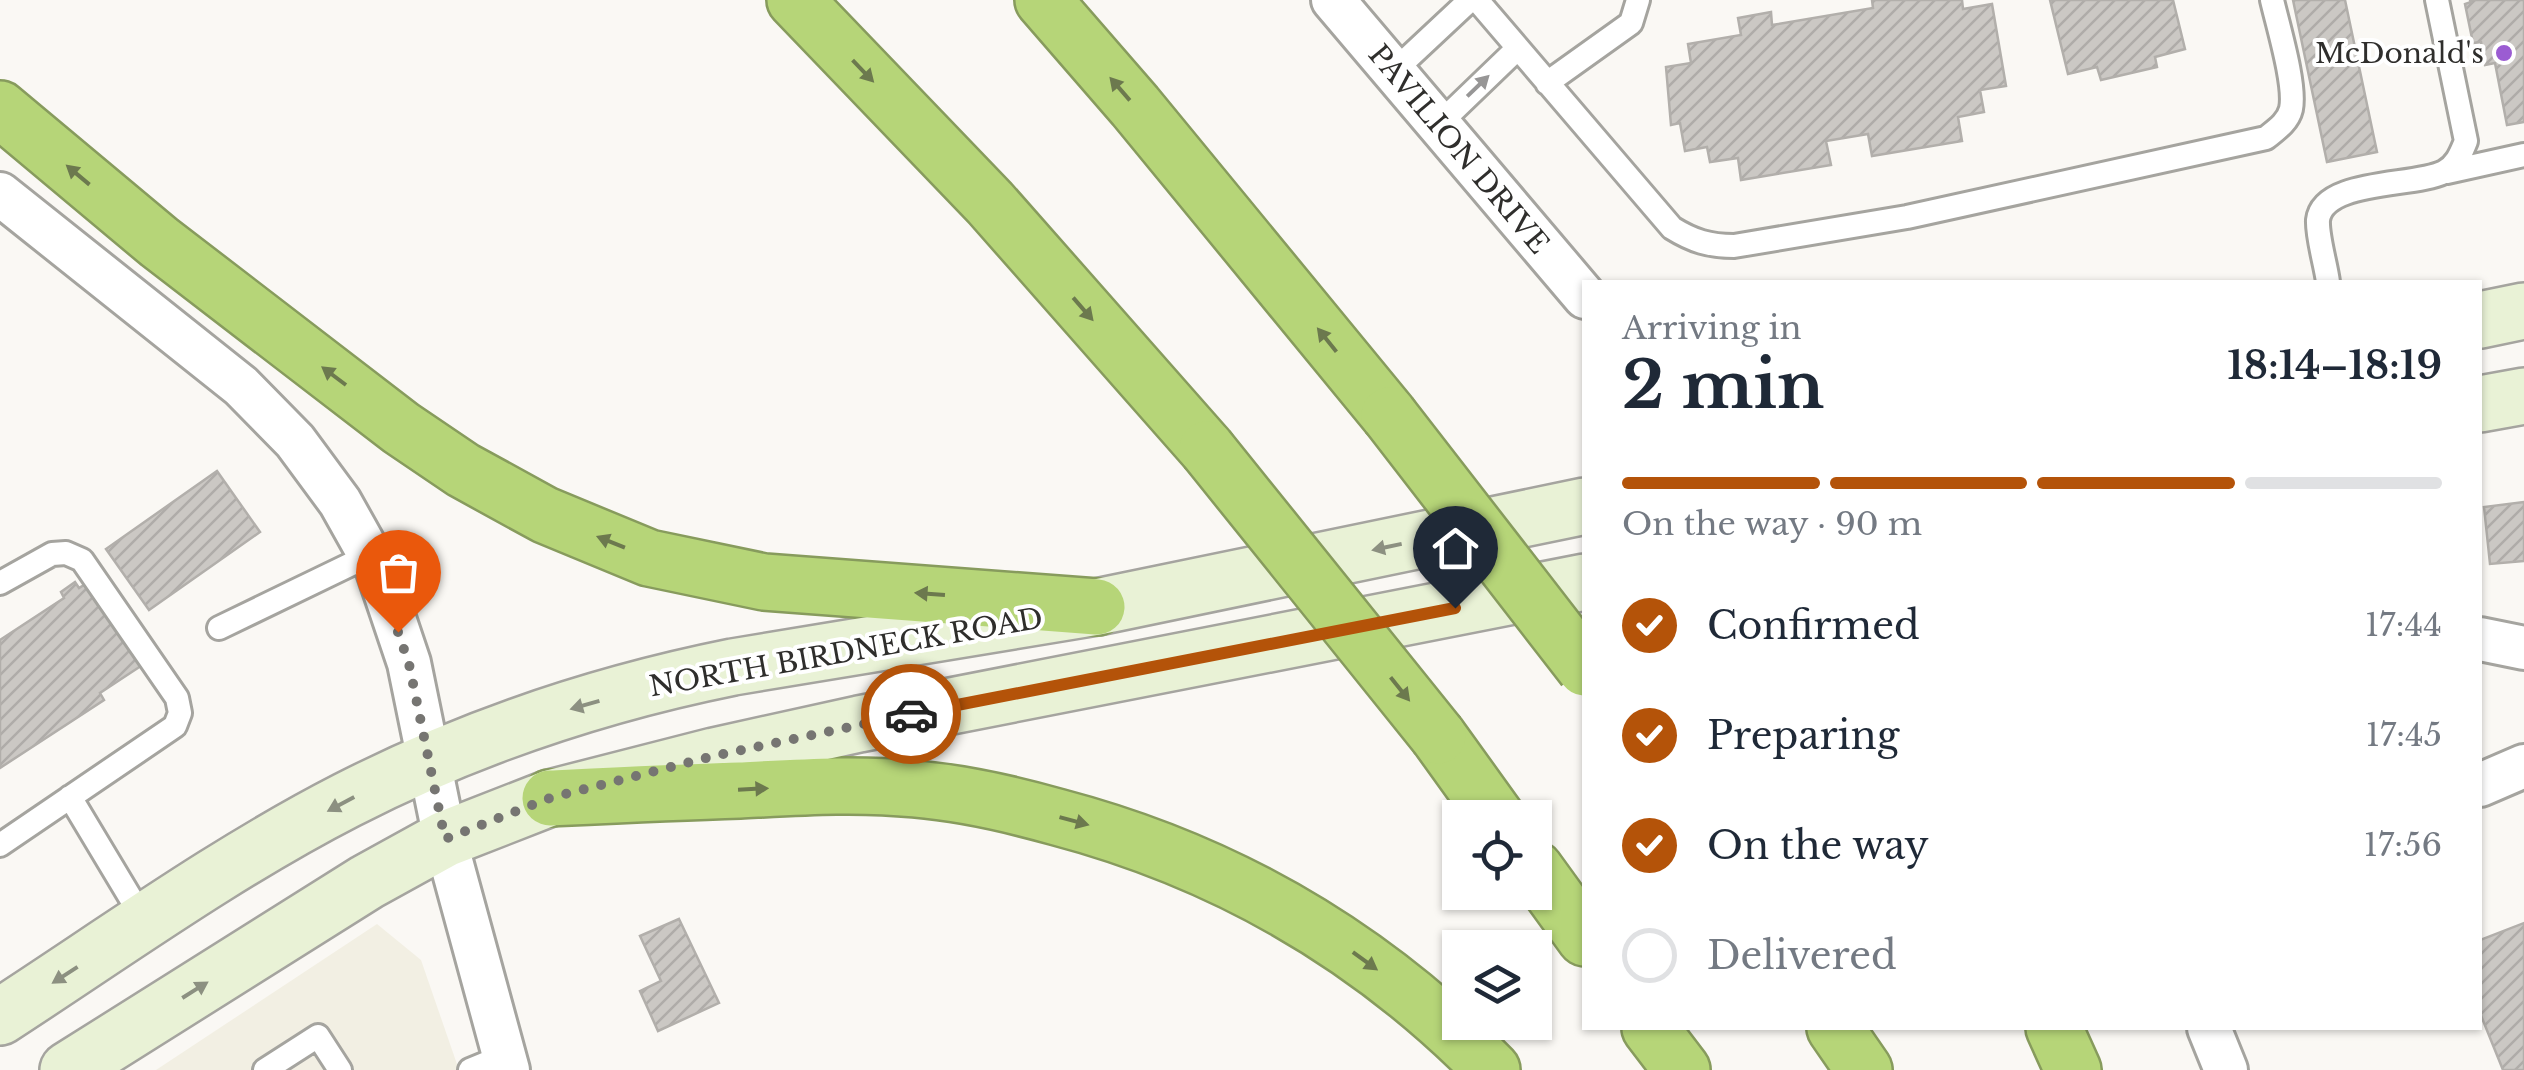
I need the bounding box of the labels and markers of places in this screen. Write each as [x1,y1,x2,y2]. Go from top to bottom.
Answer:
place label: McDonald's [2315,36,2484,71]
marker: McDonald's [2493,42,2515,64]
pin [1413,506,1498,609]
pin [356,530,441,633]

